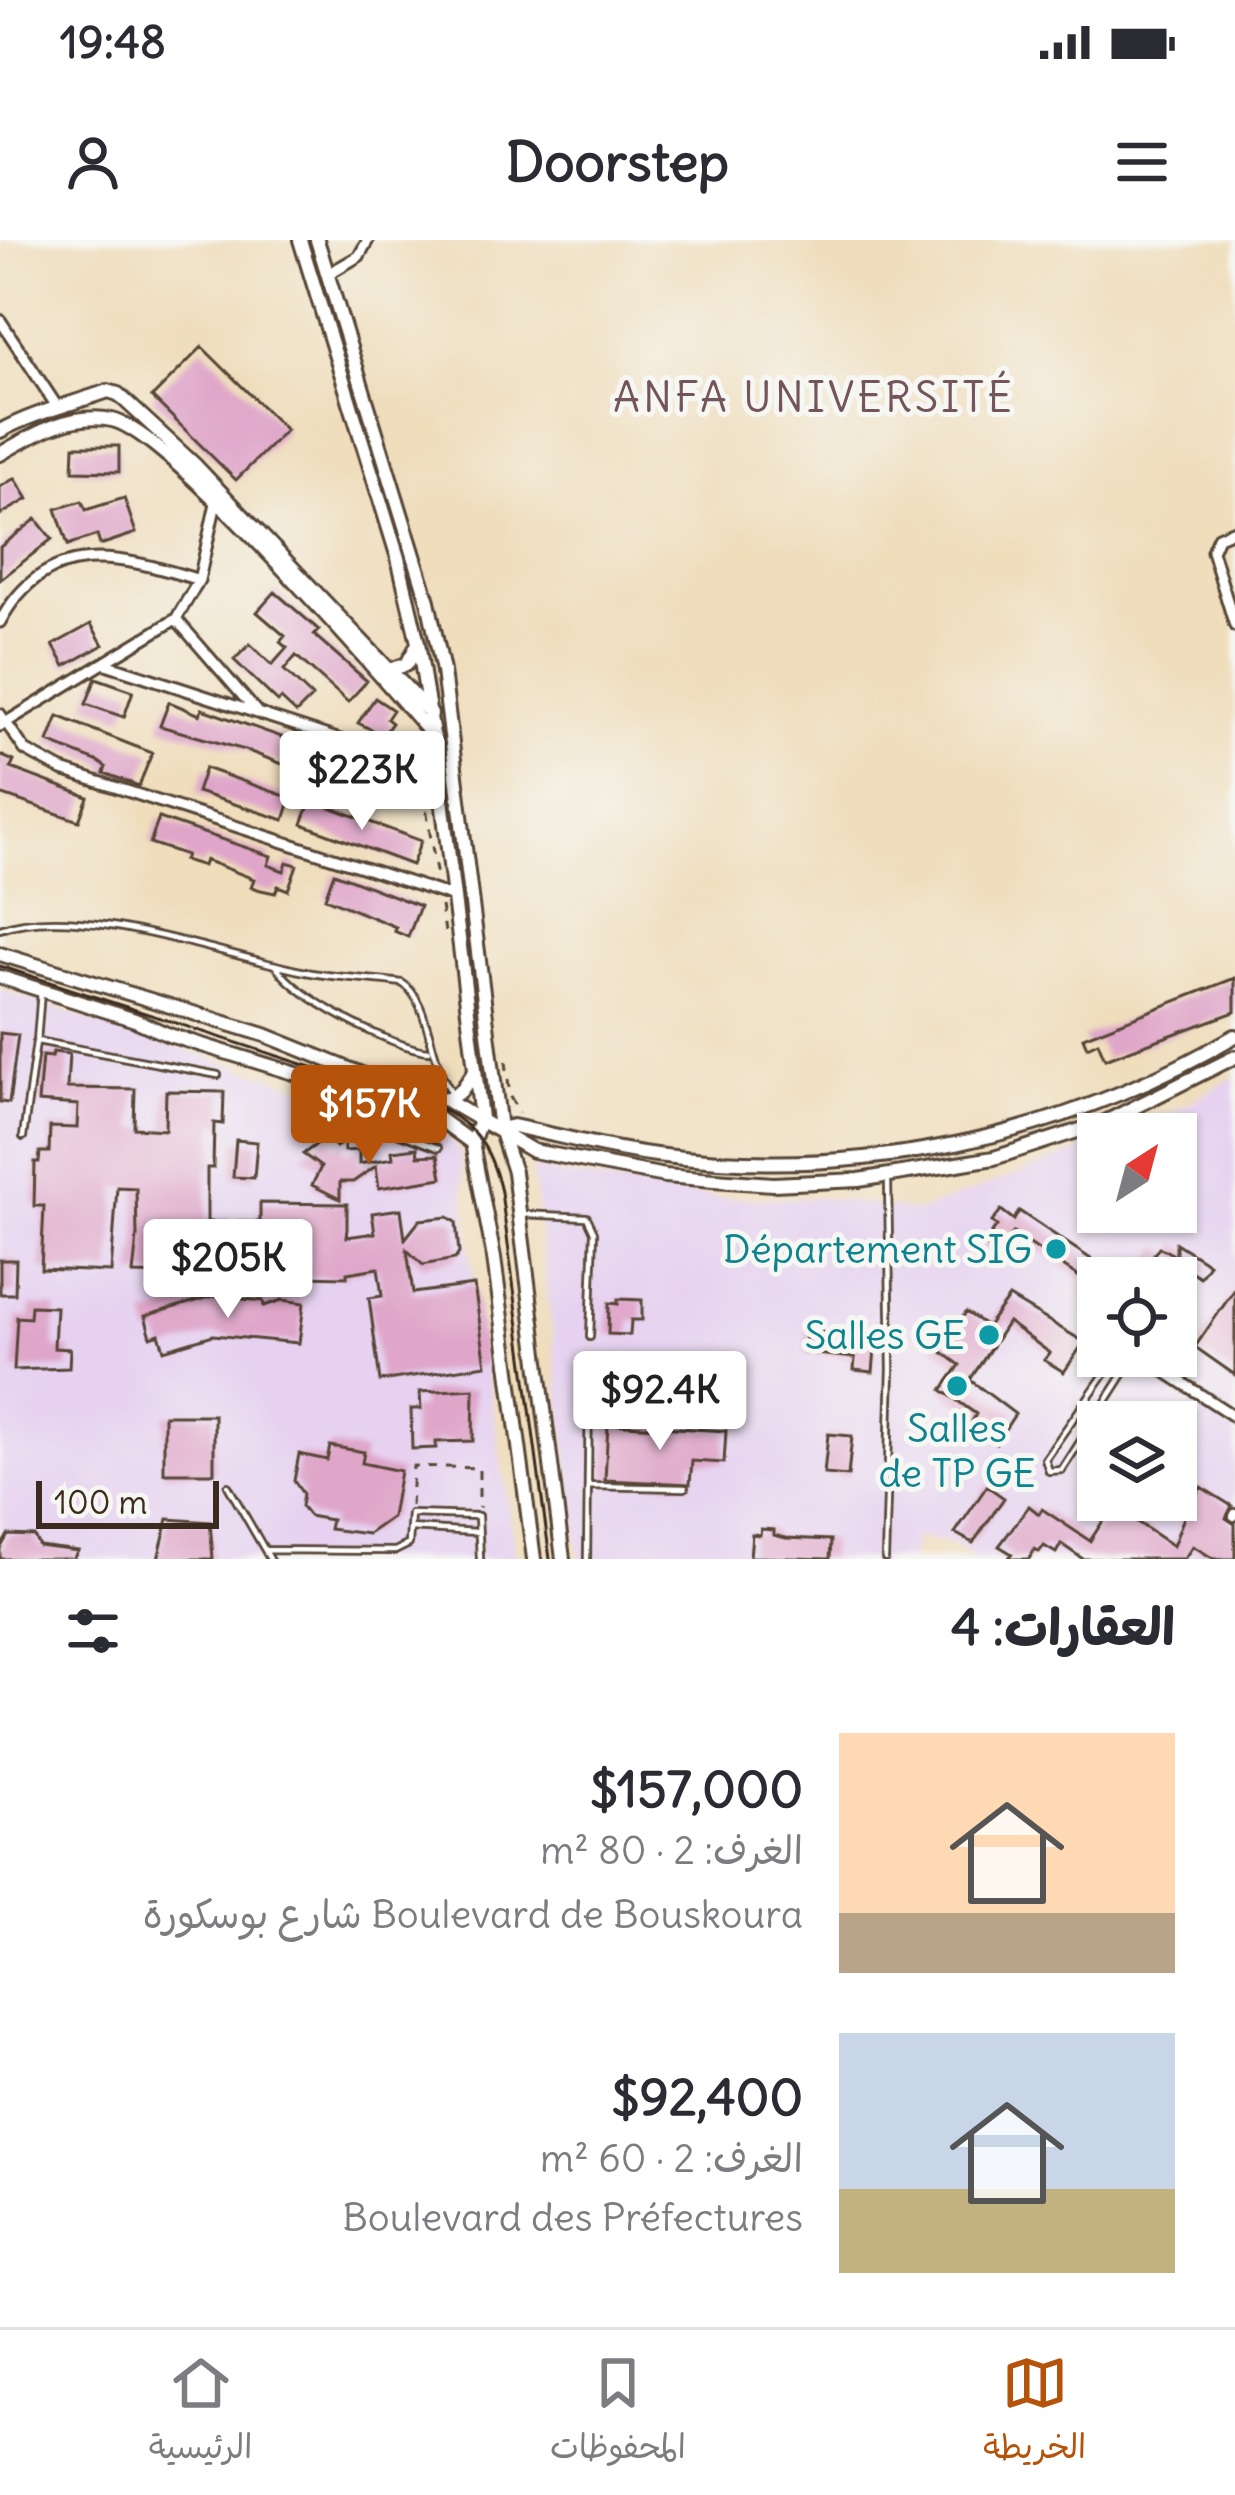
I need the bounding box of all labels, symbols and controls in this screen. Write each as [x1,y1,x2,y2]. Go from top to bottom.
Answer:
text: 19:48 [60,14,166,70]
text: Doorstep [506,128,729,196]
icon: person [60,129,126,195]
icon: menu [1109,129,1175,195]
district label: ANFA UNIVERSITÉ [613,370,1015,423]
pin: $223K [278,731,446,833]
text: $223K [307,745,417,794]
pin: $157K [285,1065,453,1167]
text: $157K [318,1079,420,1128]
north arrow [1077,1113,1197,1233]
map controls [1077,1113,1197,1521]
pin: $205K [144,1219,312,1321]
place label: Département SIG [723,1225,1032,1274]
text: $205K [170,1233,286,1282]
marker: Département SIG [1043,1236,1069,1262]
button: locate [1077,1257,1197,1377]
place label: Salles GE [804,1311,965,1360]
marker: Salles GE [976,1322,1002,1348]
pin: $92.4K [562,1351,758,1453]
text: $92.4K [600,1365,720,1414]
marker: Salles de TP GE [944,1373,970,1399]
button: layers [1077,1401,1197,1521]
place label: Salles de TP GE [878,1404,1036,1498]
scale bar [36,1475,219,1528]
text: 100 m [54,1481,147,1523]
text: العقارات: 4 [951,1595,1175,1659]
icon: filters [60,1598,126,1664]
text: $157,000 [590,1757,803,1821]
icon: home [935,1781,1079,1925]
text: الغرف: 2 · 80 m² [540,1826,803,1875]
text: Boulevard de Bouskoura شارع بوسكورة [143,1890,803,1939]
text: $92,400 [611,2065,803,2129]
icon: home [935,2081,1079,2225]
text: الغرف: 2 · 60 m² [540,2134,803,2183]
text: Boulevard des Préfectures [342,2193,803,2242]
tab: الرئيسية [149,2350,252,2476]
tab: المحفوظات [550,2350,686,2476]
tab: الخريطة [983,2350,1086,2476]

